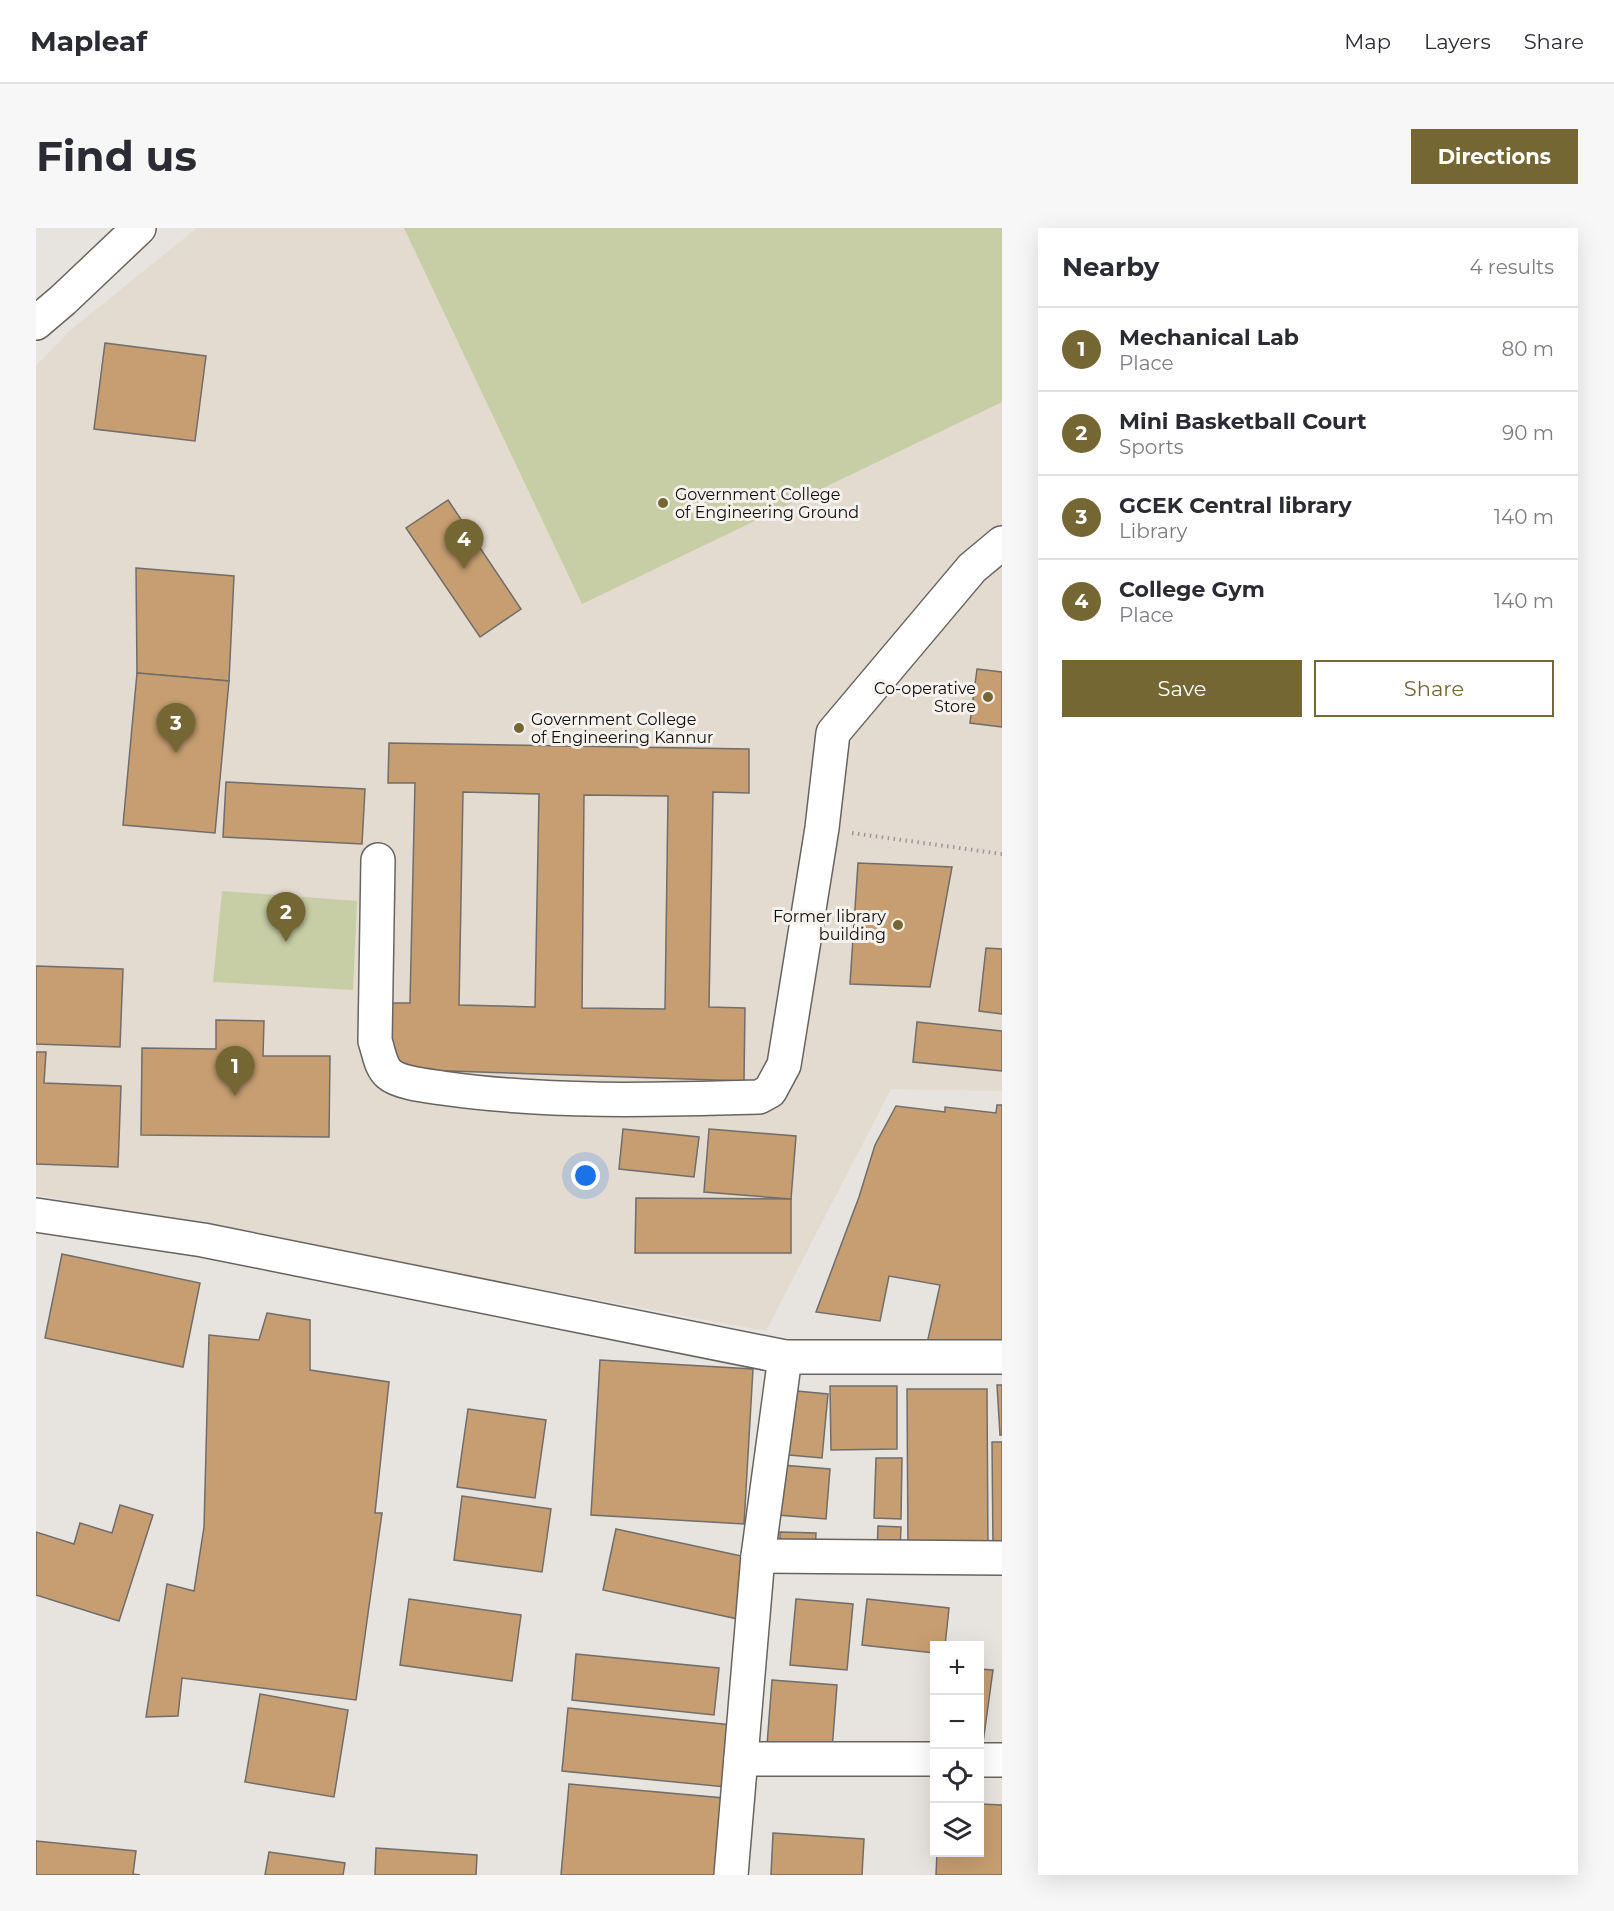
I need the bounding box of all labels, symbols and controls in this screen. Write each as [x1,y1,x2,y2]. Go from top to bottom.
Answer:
text: Mapleaf [30,24,147,58]
text: Map [1344,29,1391,54]
text: Layers [1424,29,1491,54]
text: Share [1524,29,1584,54]
button: Directions [1411,129,1578,184]
text: Find us [36,130,197,182]
text: Nearby [1062,251,1159,283]
text: 4 results [1469,255,1554,279]
text: Mechanical Lab [1119,324,1299,351]
text: 1 [1078,337,1085,361]
text: 80 m [1502,337,1554,361]
text: Place [1119,351,1174,375]
text: Mini Basketball Court [1119,408,1367,435]
text: 2 [1076,421,1087,445]
text: 90 m [1502,421,1554,445]
text: Sports [1119,435,1184,459]
place label: Government College of Engineering Ground [675,485,859,522]
text: GCEK Central library [1119,492,1352,519]
marker: Government College of Engineering Ground [656,496,670,510]
text: 3 [1076,505,1087,529]
text: 140 m [1494,505,1554,529]
text: Library [1119,519,1187,543]
pin: 4 [444,520,484,569]
text: College Gym [1119,576,1265,603]
text: 4 [1075,589,1088,613]
text: 140 m [1494,589,1554,613]
text: Place [1119,603,1174,627]
button: Save [1062,660,1302,717]
button: Share [1314,660,1554,717]
place label: Co-operative Store [874,679,976,716]
marker: Co-operative Store [981,690,995,704]
pin: 3 [156,704,196,753]
place label: Government College of Engineering Kannur [531,710,714,747]
marker: Government College of Engineering Kannur [512,721,526,735]
pin: 2 [266,892,306,942]
place label: Former library building [773,907,886,944]
marker: Former library building [891,918,905,932]
pin: 1 [216,1046,254,1096]
your location [571,1161,600,1190]
map controls [930,1641,984,1857]
button: + [930,1641,984,1695]
button: − [930,1695,984,1749]
button: locate [930,1749,984,1803]
button: layers [930,1803,984,1857]

